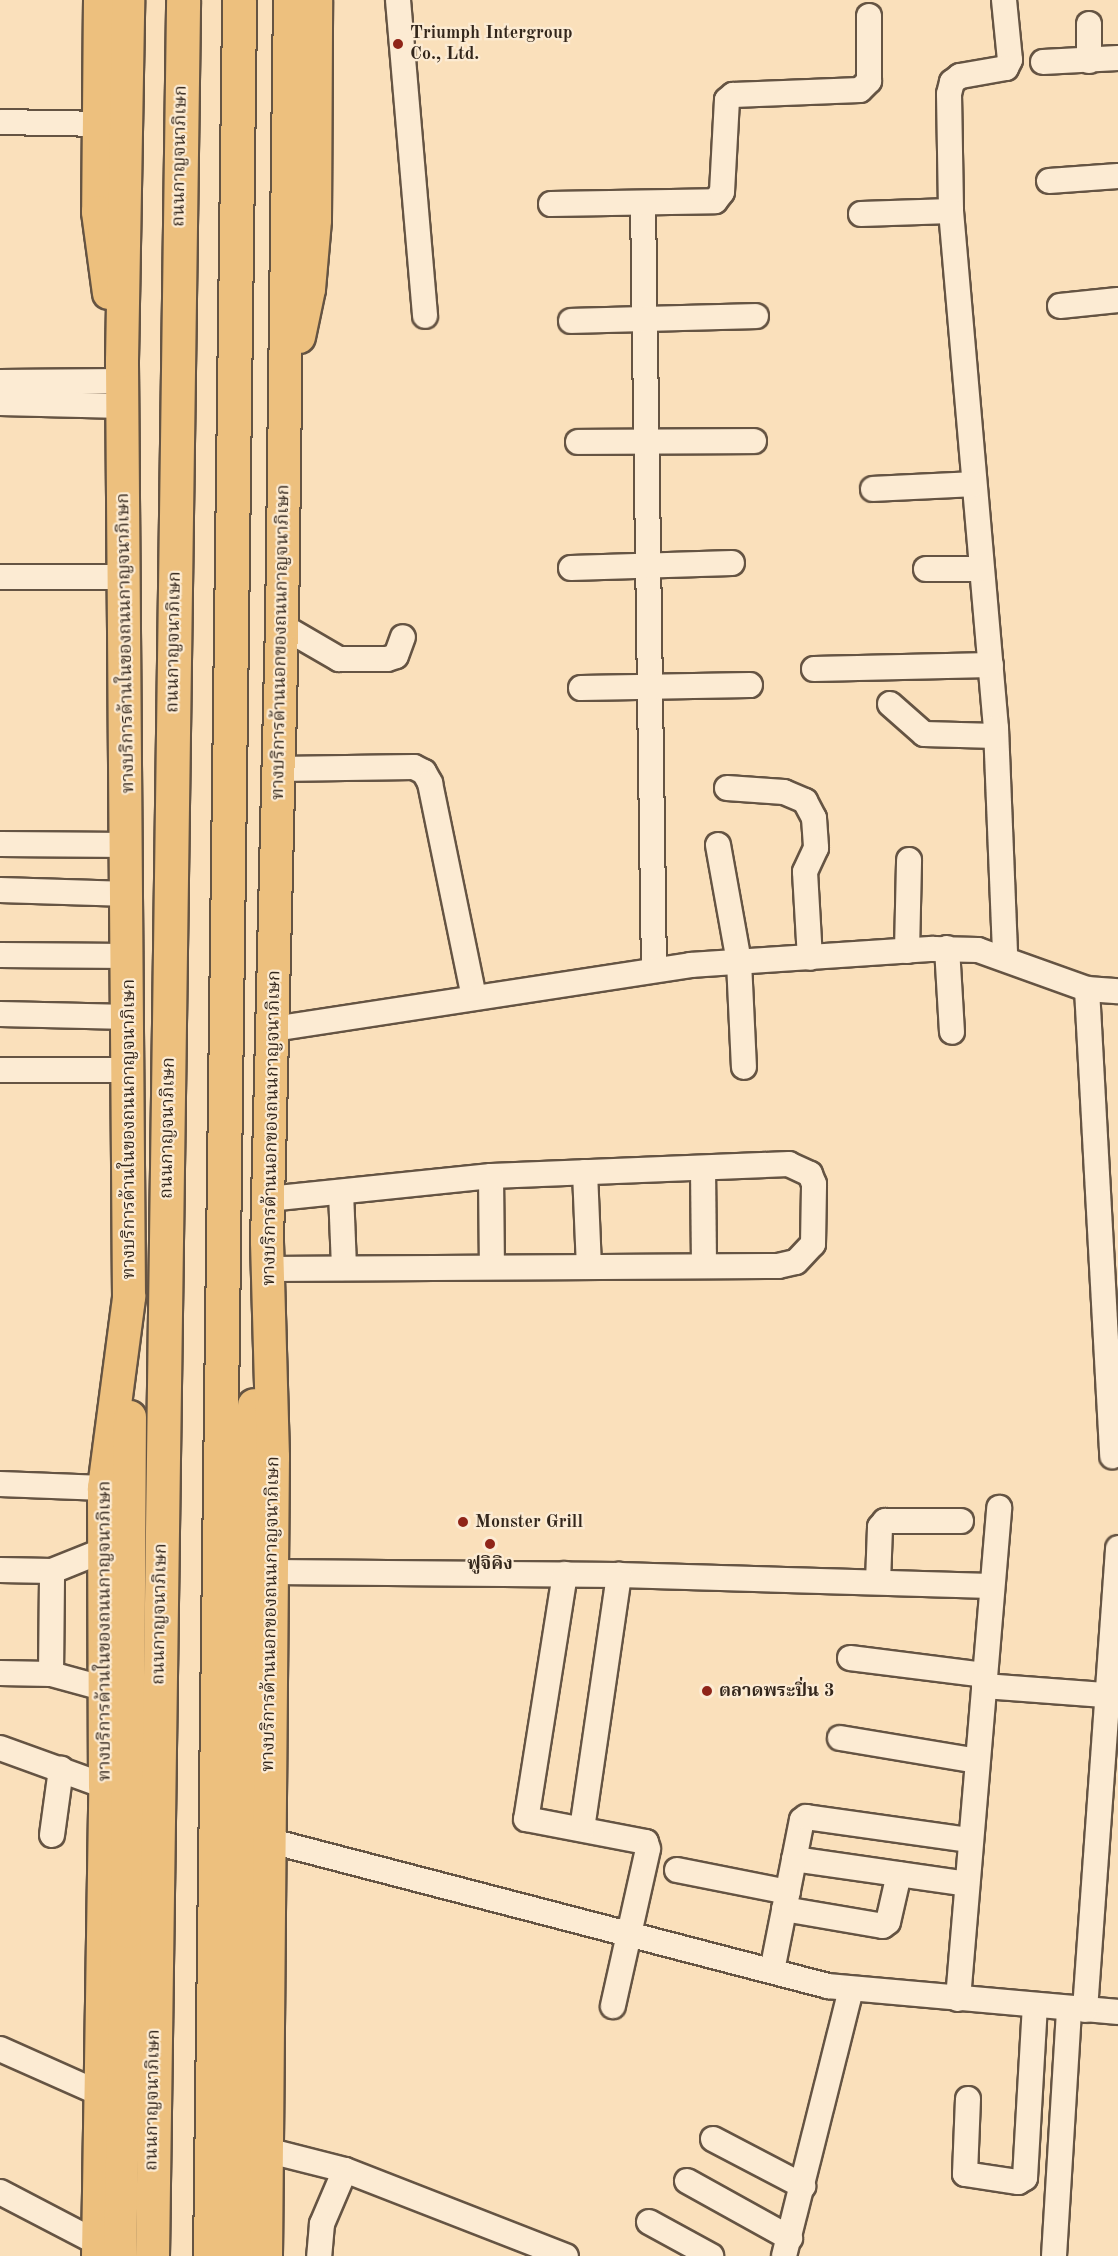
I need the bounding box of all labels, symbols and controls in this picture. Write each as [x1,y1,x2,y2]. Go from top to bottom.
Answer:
place label: Triumph Intergroup Co., Ltd. [410,23,573,66]
marker: Triumph Intergroup Co., Ltd. [391,37,405,51]
street label: ถนนกาญจนาภิเษก [168,85,192,227]
street label: ทางบริการด้านนอกของถนนกาญจนาภิเษก [267,484,295,800]
street label: ทางบริการด้านในของถนนกาญจนาภิเษก [113,493,139,793]
street label: ถนนกาญจนาภิเษก [162,571,186,713]
street label: ทางบริการด้านนอกของถนนกาญจนาภิเษก [258,970,286,1286]
street label: ทางบริการด้านในของถนนกาญจนาภิเษก [118,979,140,1279]
street label: ถนนกาญจนาภิเษก [156,1057,180,1199]
street label: ทางบริการด้านนอกของถนนกาญจนาภิเษก [257,1456,285,1772]
street label: ทางบริการด้านในของถนนกาญจนาภิเษก [94,1481,116,1781]
place label: Monster Grill [475,1511,583,1533]
marker: Monster Grill [456,1515,470,1529]
marker: ฟูจิคิง [483,1537,497,1551]
street label: ถนนกาญจนาภิเษก [148,1543,172,1685]
place label: ฟูจิคิง [467,1553,513,1575]
place label: ตลาดพระปิ่น 3 [719,1680,835,1702]
marker: ตลาดพระปิ่น 3 [700,1684,714,1698]
street label: ถนนกาญจนาภิเษก [141,2029,165,2171]

